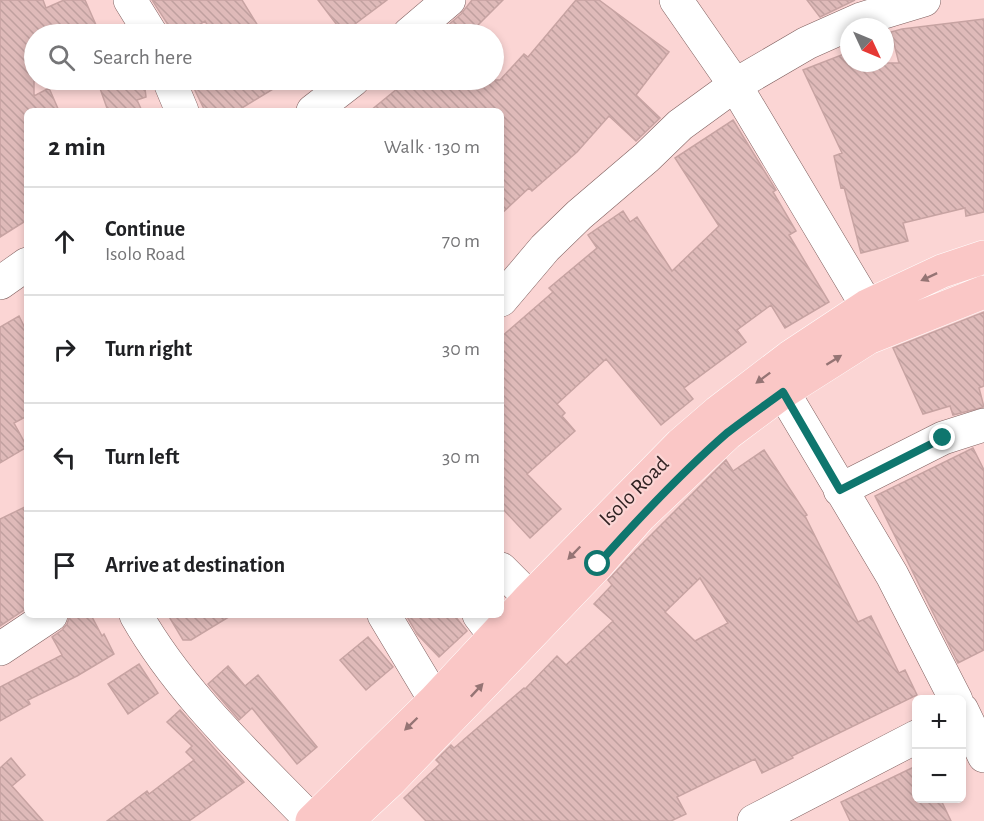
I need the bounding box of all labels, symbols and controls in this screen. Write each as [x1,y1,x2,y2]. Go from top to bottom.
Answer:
north arrow [840,18,894,72]
search box [24,24,504,90]
icon: search [45,41,78,74]
text: Search here [93,46,192,68]
text: 2 min [48,134,106,160]
text: Walk · 130 m [384,137,480,157]
text: Continue [105,218,185,240]
icon: ahead [48,225,81,258]
text: 70 m [442,231,480,251]
text: Isolo Road [105,244,185,264]
one-way arrow [921,273,938,282]
icon: right [48,333,81,366]
text: Turn right [105,338,192,360]
text: 30 m [442,339,480,359]
one-way arrow [826,354,843,365]
one-way arrow [755,372,771,384]
route end [929,424,955,450]
icon: left [48,441,81,474]
text: Turn left [105,446,179,468]
text: 30 m [442,447,480,467]
street label: Isolo Road [595,452,673,530]
one-way arrow [567,545,581,560]
icon: arrive [48,549,81,582]
route start [584,550,610,576]
text: Arrive at destination [105,554,285,576]
one-way arrow [470,683,484,698]
map controls [912,695,966,803]
button: + [912,695,966,749]
one-way arrow [404,717,418,731]
button: − [912,749,966,803]

